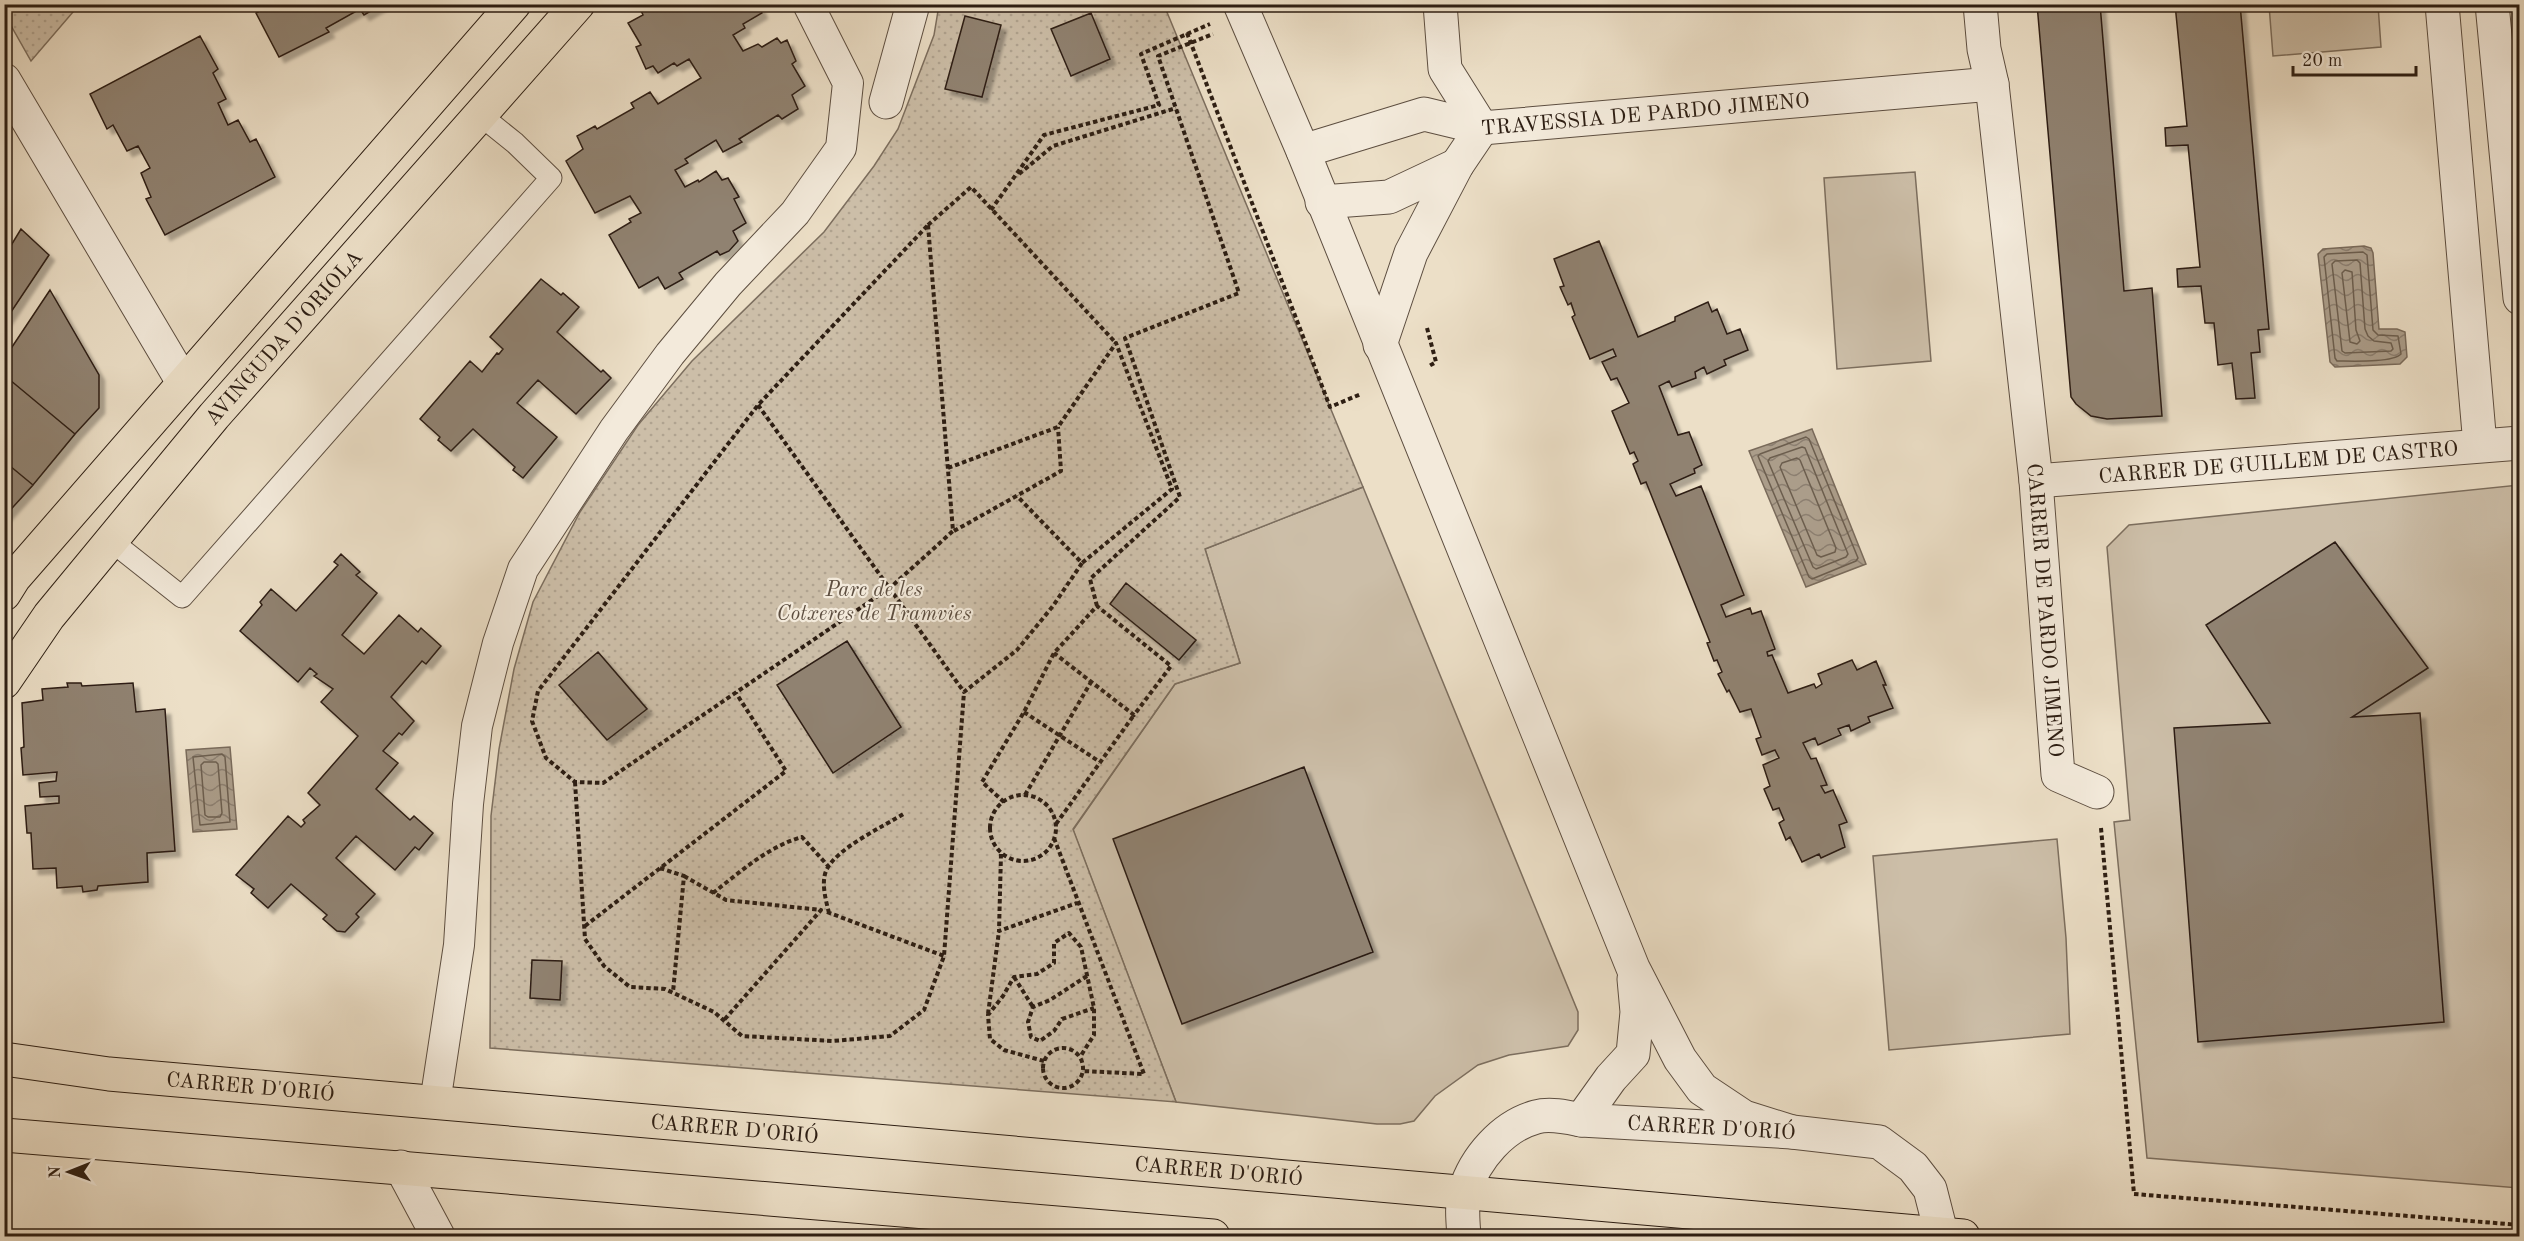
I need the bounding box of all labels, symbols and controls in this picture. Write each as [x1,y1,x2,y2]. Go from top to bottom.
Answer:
scale bar [2293,39,2416,77]
text: 20 m [2302,52,2342,70]
street label: TRAVESSIA DE PARDO JIMENO [1480,91,1811,140]
street label: AVINGUDA D'ORIOLA [202,247,367,430]
street label: CARRER DE GUILLEM DE CASTRO [2098,439,2459,488]
street label: CARRER DE PARDO JIMENO [2022,462,2066,758]
park label: Parc de les Cotxeres de Tramvies [777,580,972,625]
street label: CARRER D'ORIÓ [165,1070,336,1106]
street label: CARRER D'ORIÓ [649,1112,820,1148]
street label: CARRER D'ORIÓ [1627,1114,1796,1144]
north arrow [39,1142,99,1202]
street label: CARRER D'ORIÓ [1134,1155,1304,1190]
text: N [48,1165,64,1178]

